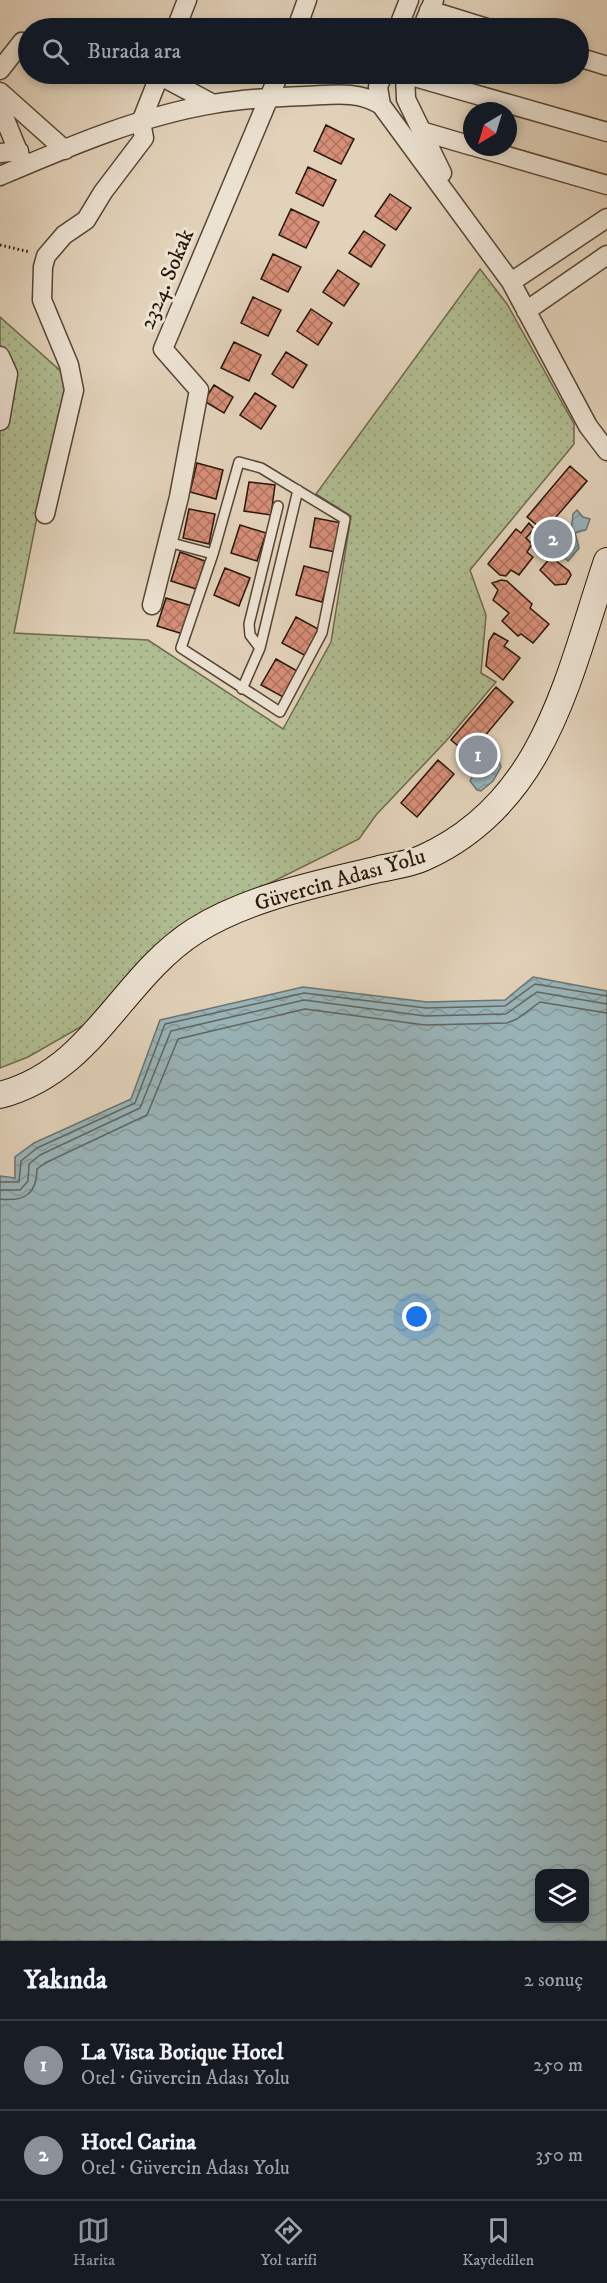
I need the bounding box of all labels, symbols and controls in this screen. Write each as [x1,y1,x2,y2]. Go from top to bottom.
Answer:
search box [18,18,589,84]
icon: search [39,35,72,68]
text: Burada ara [87,38,181,65]
north arrow [463,102,517,156]
street label: 2324. Sokak [134,225,200,333]
pin: 2 [534,516,572,562]
pin: 1 [458,732,498,777]
street label: Güvercin Adası Yolu [251,843,429,917]
your location [402,1302,431,1331]
map controls [535,1869,589,1923]
button: layers [535,1869,589,1923]
text: Yakında [24,1964,107,1997]
text: 2 sonuç [524,1968,583,1993]
text: La Vista Botique Hotel [81,2039,283,2066]
text: 1 [40,2053,47,2078]
text: 250 m [533,2053,583,2078]
text: Otel · Güvercin Adası Yolu [81,2066,290,2091]
text: Hotel Carina [81,2129,196,2156]
text: 2 [39,2143,48,2168]
text: 350 m [536,2143,583,2168]
text: Otel · Güvercin Adası Yolu [81,2156,290,2181]
tab: Harita [73,2214,115,2270]
tab: Yol tarifi [261,2214,317,2270]
tab: Kaydedilen [462,2214,534,2270]

